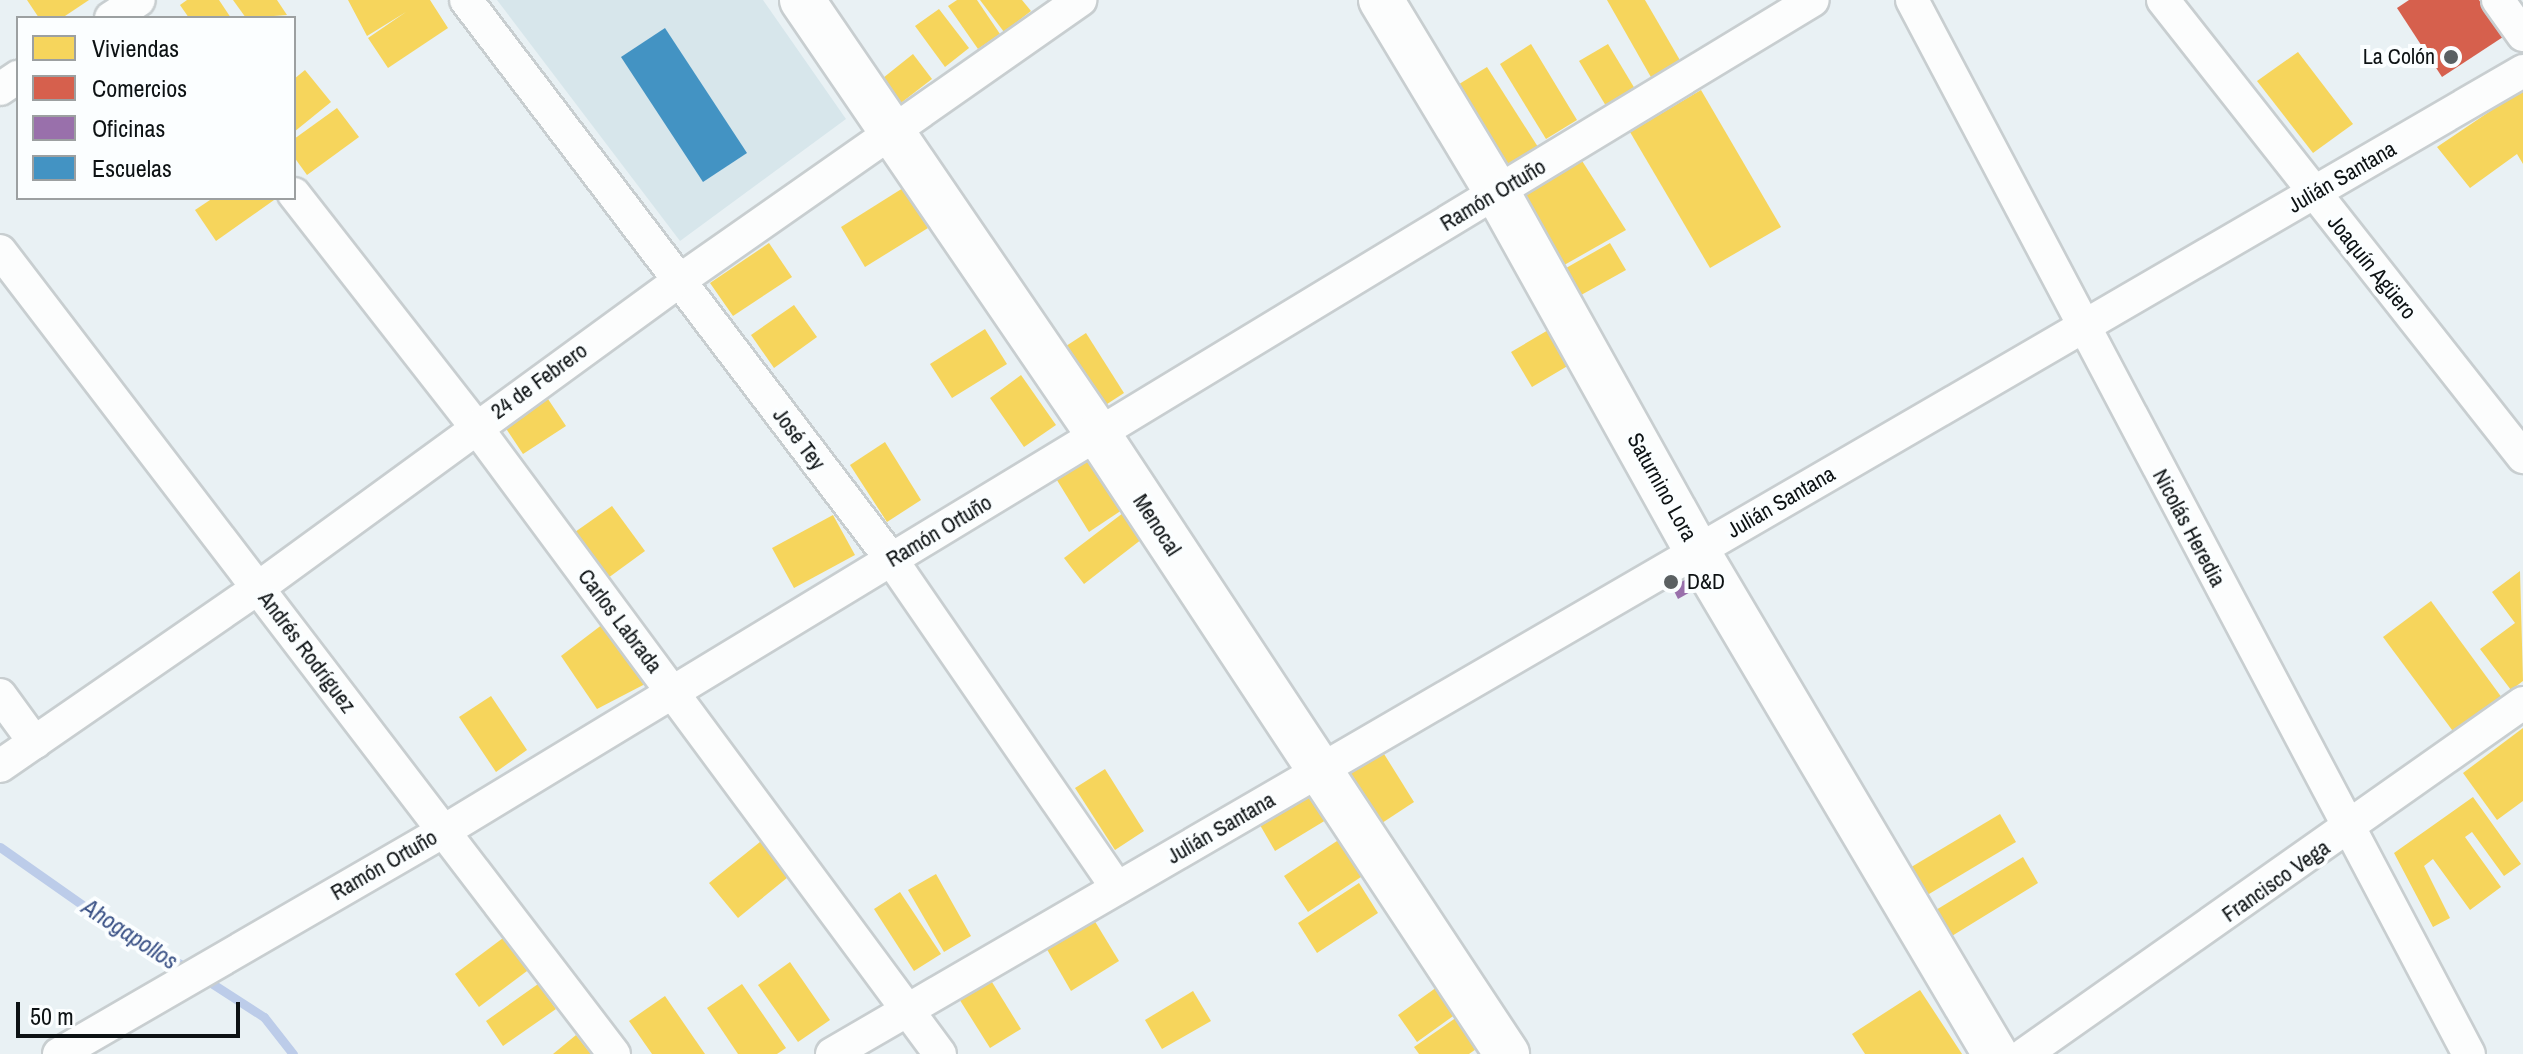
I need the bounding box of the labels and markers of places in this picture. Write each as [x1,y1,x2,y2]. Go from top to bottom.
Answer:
place label: La Colón [2363,44,2435,70]
marker: La Colón [2442,48,2460,66]
place label: D&D [1687,569,1725,595]
marker: D&D [1662,573,1680,591]

